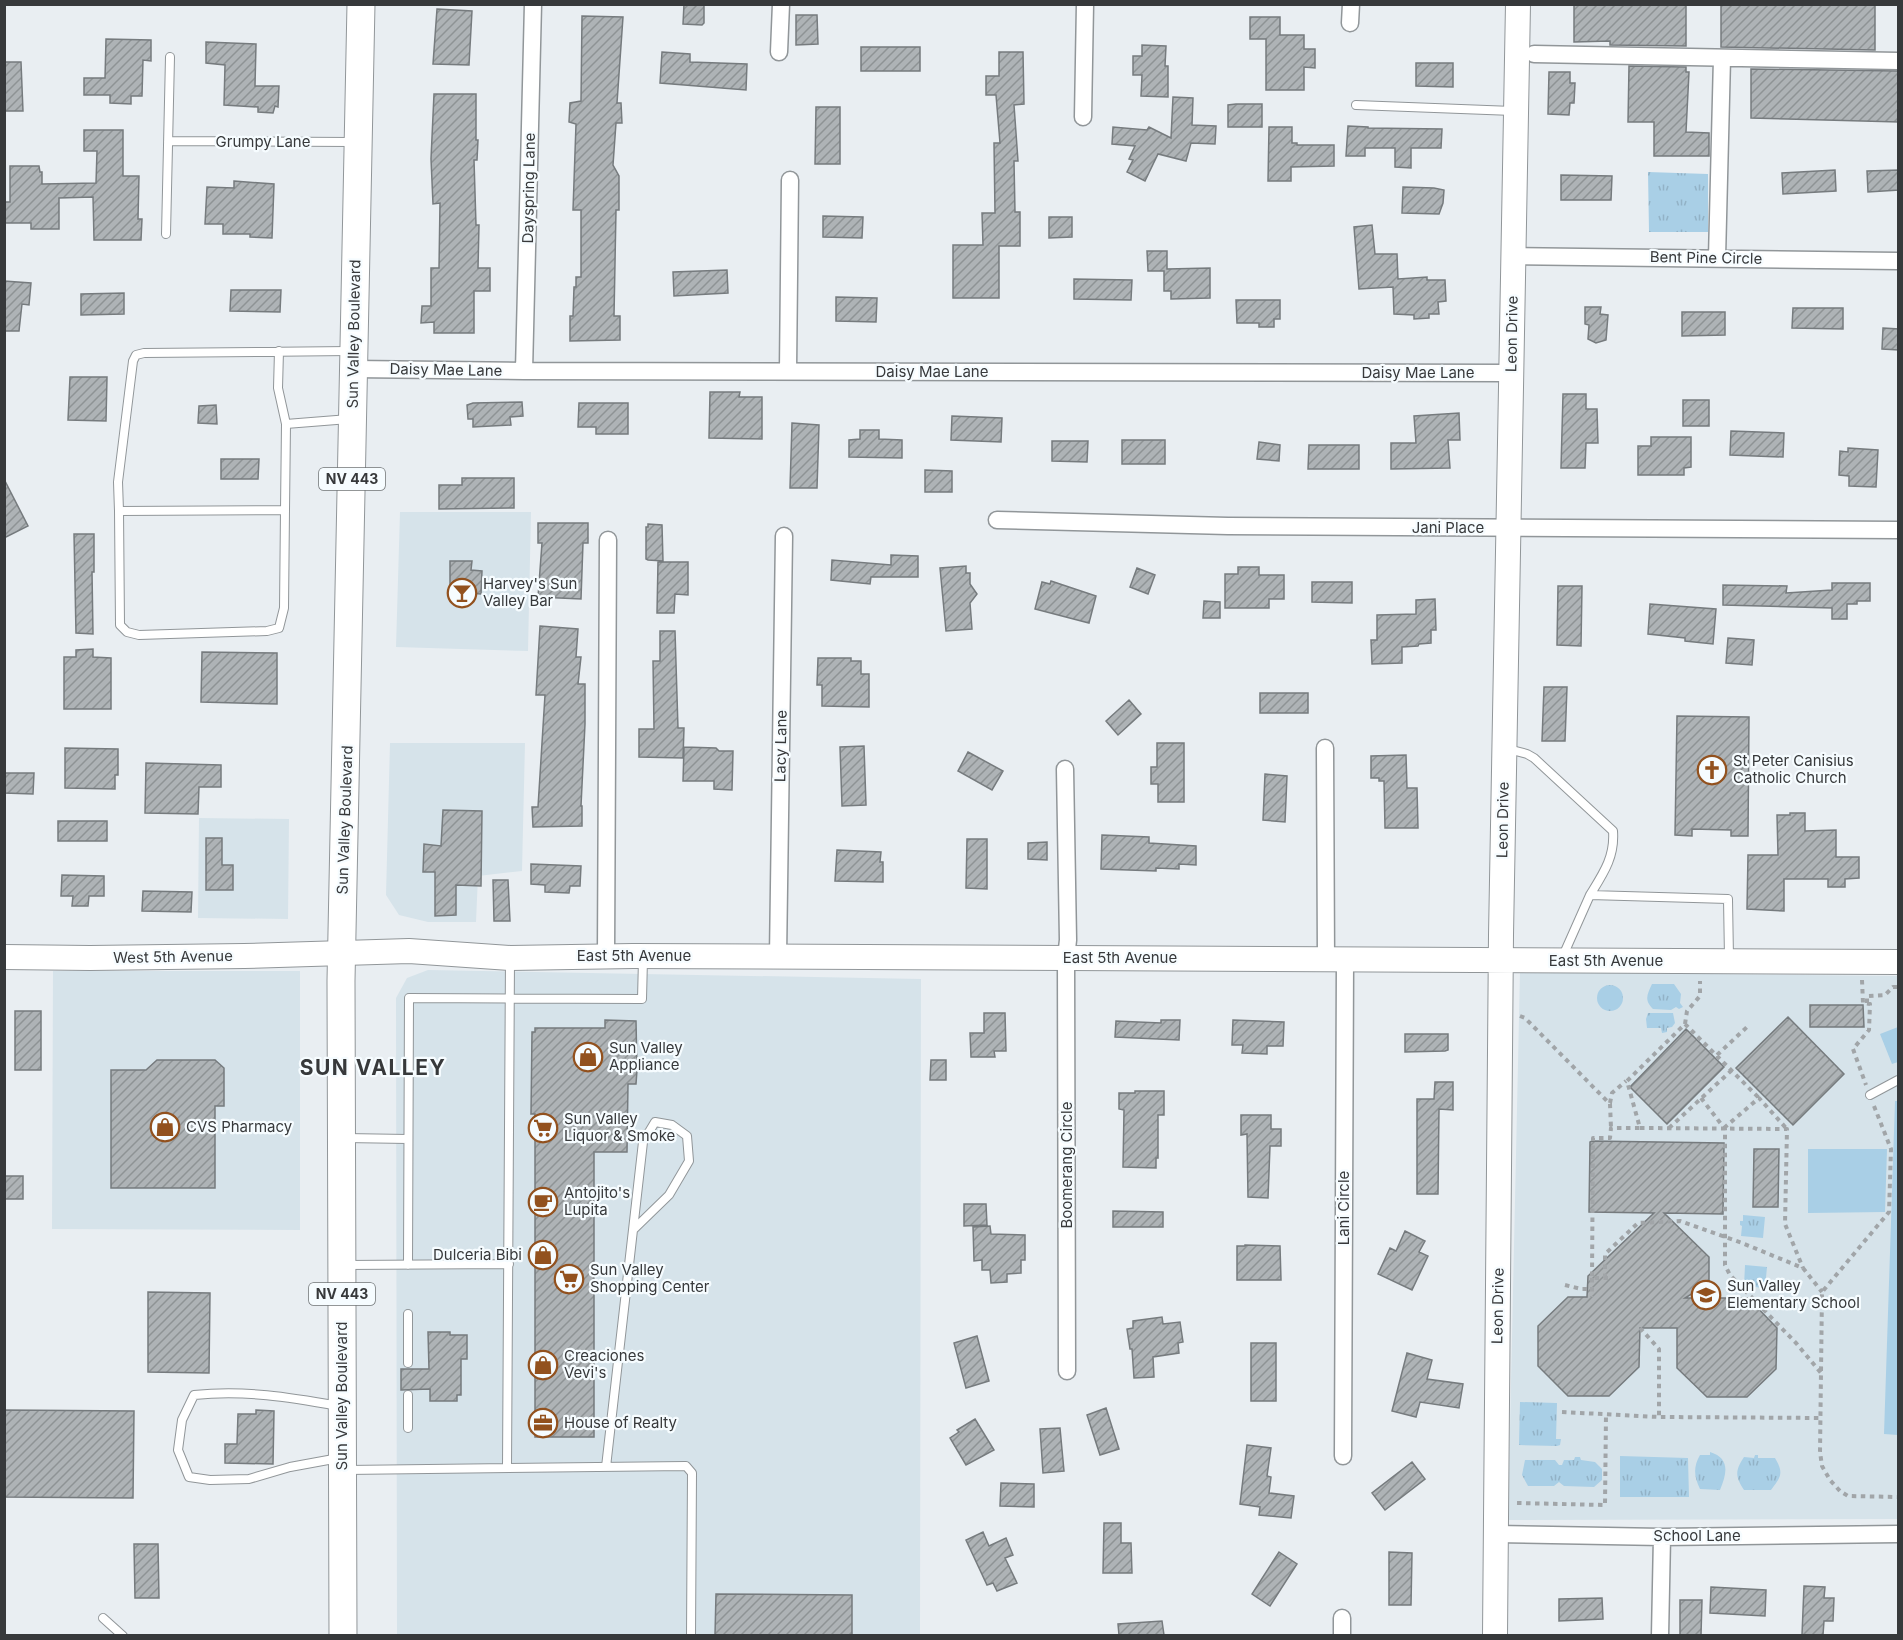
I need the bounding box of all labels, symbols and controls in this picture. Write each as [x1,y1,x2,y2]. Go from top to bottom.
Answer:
street label: Grumpy Lane [216,132,310,151]
street label: Dayspring Lane [518,132,539,244]
street label: Bent Pine Circle [1650,247,1762,268]
street label: Sun Valley Boulevard [343,259,364,409]
street label: Leon Drive [1501,296,1522,372]
street label: Daisy Mae Lane [389,359,503,380]
street label: Daisy Mae Lane [876,362,988,381]
street label: Daisy Mae Lane [1362,363,1474,382]
road number: NV 443 [319,468,385,490]
street label: Jani Place [1412,518,1484,537]
place label: Harvey's Sun Valley Bar [483,574,577,610]
bar icon: Harvey's Sun Valley Bar [446,577,478,609]
street label: Lacy Lane [770,710,791,782]
street label: Sun Valley Boulevard [332,745,357,895]
place label: St Peter Canisius Catholic Church [1733,751,1854,787]
church icon: St Peter Canisius Catholic Church [1696,754,1728,786]
street label: Leon Drive [1492,782,1513,858]
street label: West 5th Avenue [113,946,233,967]
street label: East 5th Avenue [577,946,691,965]
street label: East 5th Avenue [1063,948,1177,967]
street label: East 5th Avenue [1549,951,1663,970]
place label: Sun Valley Appliance [609,1038,683,1074]
shop icon: Sun Valley Appliance [572,1041,604,1073]
district label: SUN VALLEY [300,1055,446,1080]
street label: Boomerang Circle [1057,1102,1076,1228]
place label: Sun Valley Liquor & Smoke [564,1109,675,1145]
shop icon: CVS Pharmacy [149,1111,181,1143]
supermarket icon: Sun Valley Liquor & Smoke [527,1112,559,1144]
place label: CVS Pharmacy [186,1117,293,1136]
street label: Lani Circle [1334,1171,1353,1245]
place label: Antojito's Lupita [564,1183,630,1219]
cafe icon: Antojito's Lupita [527,1186,559,1218]
shop icon: Dulceria Bibi [527,1239,559,1271]
place label: Dulceria Bibi [433,1245,522,1264]
place label: Sun Valley Shopping Center [590,1260,710,1296]
supermarket icon: Sun Valley Shopping Center [553,1263,585,1295]
street label: Leon Drive [1487,1268,1508,1344]
place label: Sun Valley Elementary School [1727,1276,1860,1312]
school or university icon: Sun Valley Elementary School [1690,1279,1722,1311]
road number: NV 443 [309,1283,375,1305]
street label: Sun Valley Boulevard [332,1321,351,1471]
place label: Creaciones Vevi's [564,1346,644,1382]
shop icon: Creaciones Vevi's [527,1349,559,1381]
office icon: House of Realty [527,1407,559,1439]
place label: House of Realty [564,1413,677,1432]
street label: School Lane [1653,1526,1741,1545]

